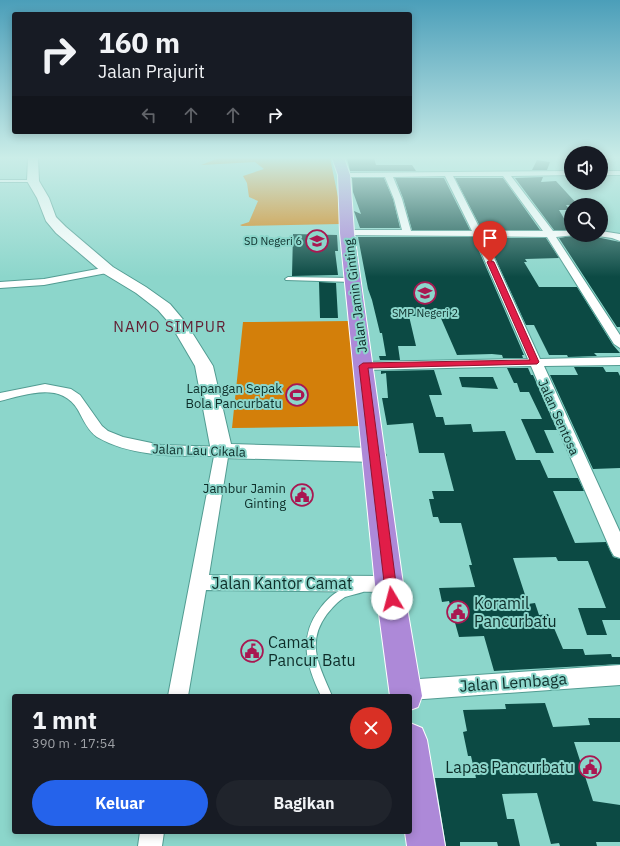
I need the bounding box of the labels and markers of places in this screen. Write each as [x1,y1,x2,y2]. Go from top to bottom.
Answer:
pin [473,221,507,262]
school or university icon: SD Negeri 6 [304,228,330,254]
place label: SD Negeri 6 [244,234,302,248]
school or university icon: SMP Negeri 2 [412,280,438,306]
place label: SMP Negeri 2 [392,306,458,320]
place label: Lapangan Sepak Bola Pancurbatu [185,380,282,412]
sports icon: Lapangan Sepak Bola Pancurbatu [284,382,310,408]
place label: Jambur Jamin Ginting [203,480,286,512]
public building icon: Jambur Jamin Ginting [289,482,315,508]
place label: Koramil Pancurbatu [474,593,557,631]
public building icon: Koramil Pancurbatu [445,599,471,625]
place label: Camat Pancur Batu [268,632,356,670]
public building icon: Camat Pancur Batu [239,638,265,664]
public building icon: Lapas Pancurbatu [577,754,603,780]
place label: Lapas Pancurbatu [445,757,574,777]

